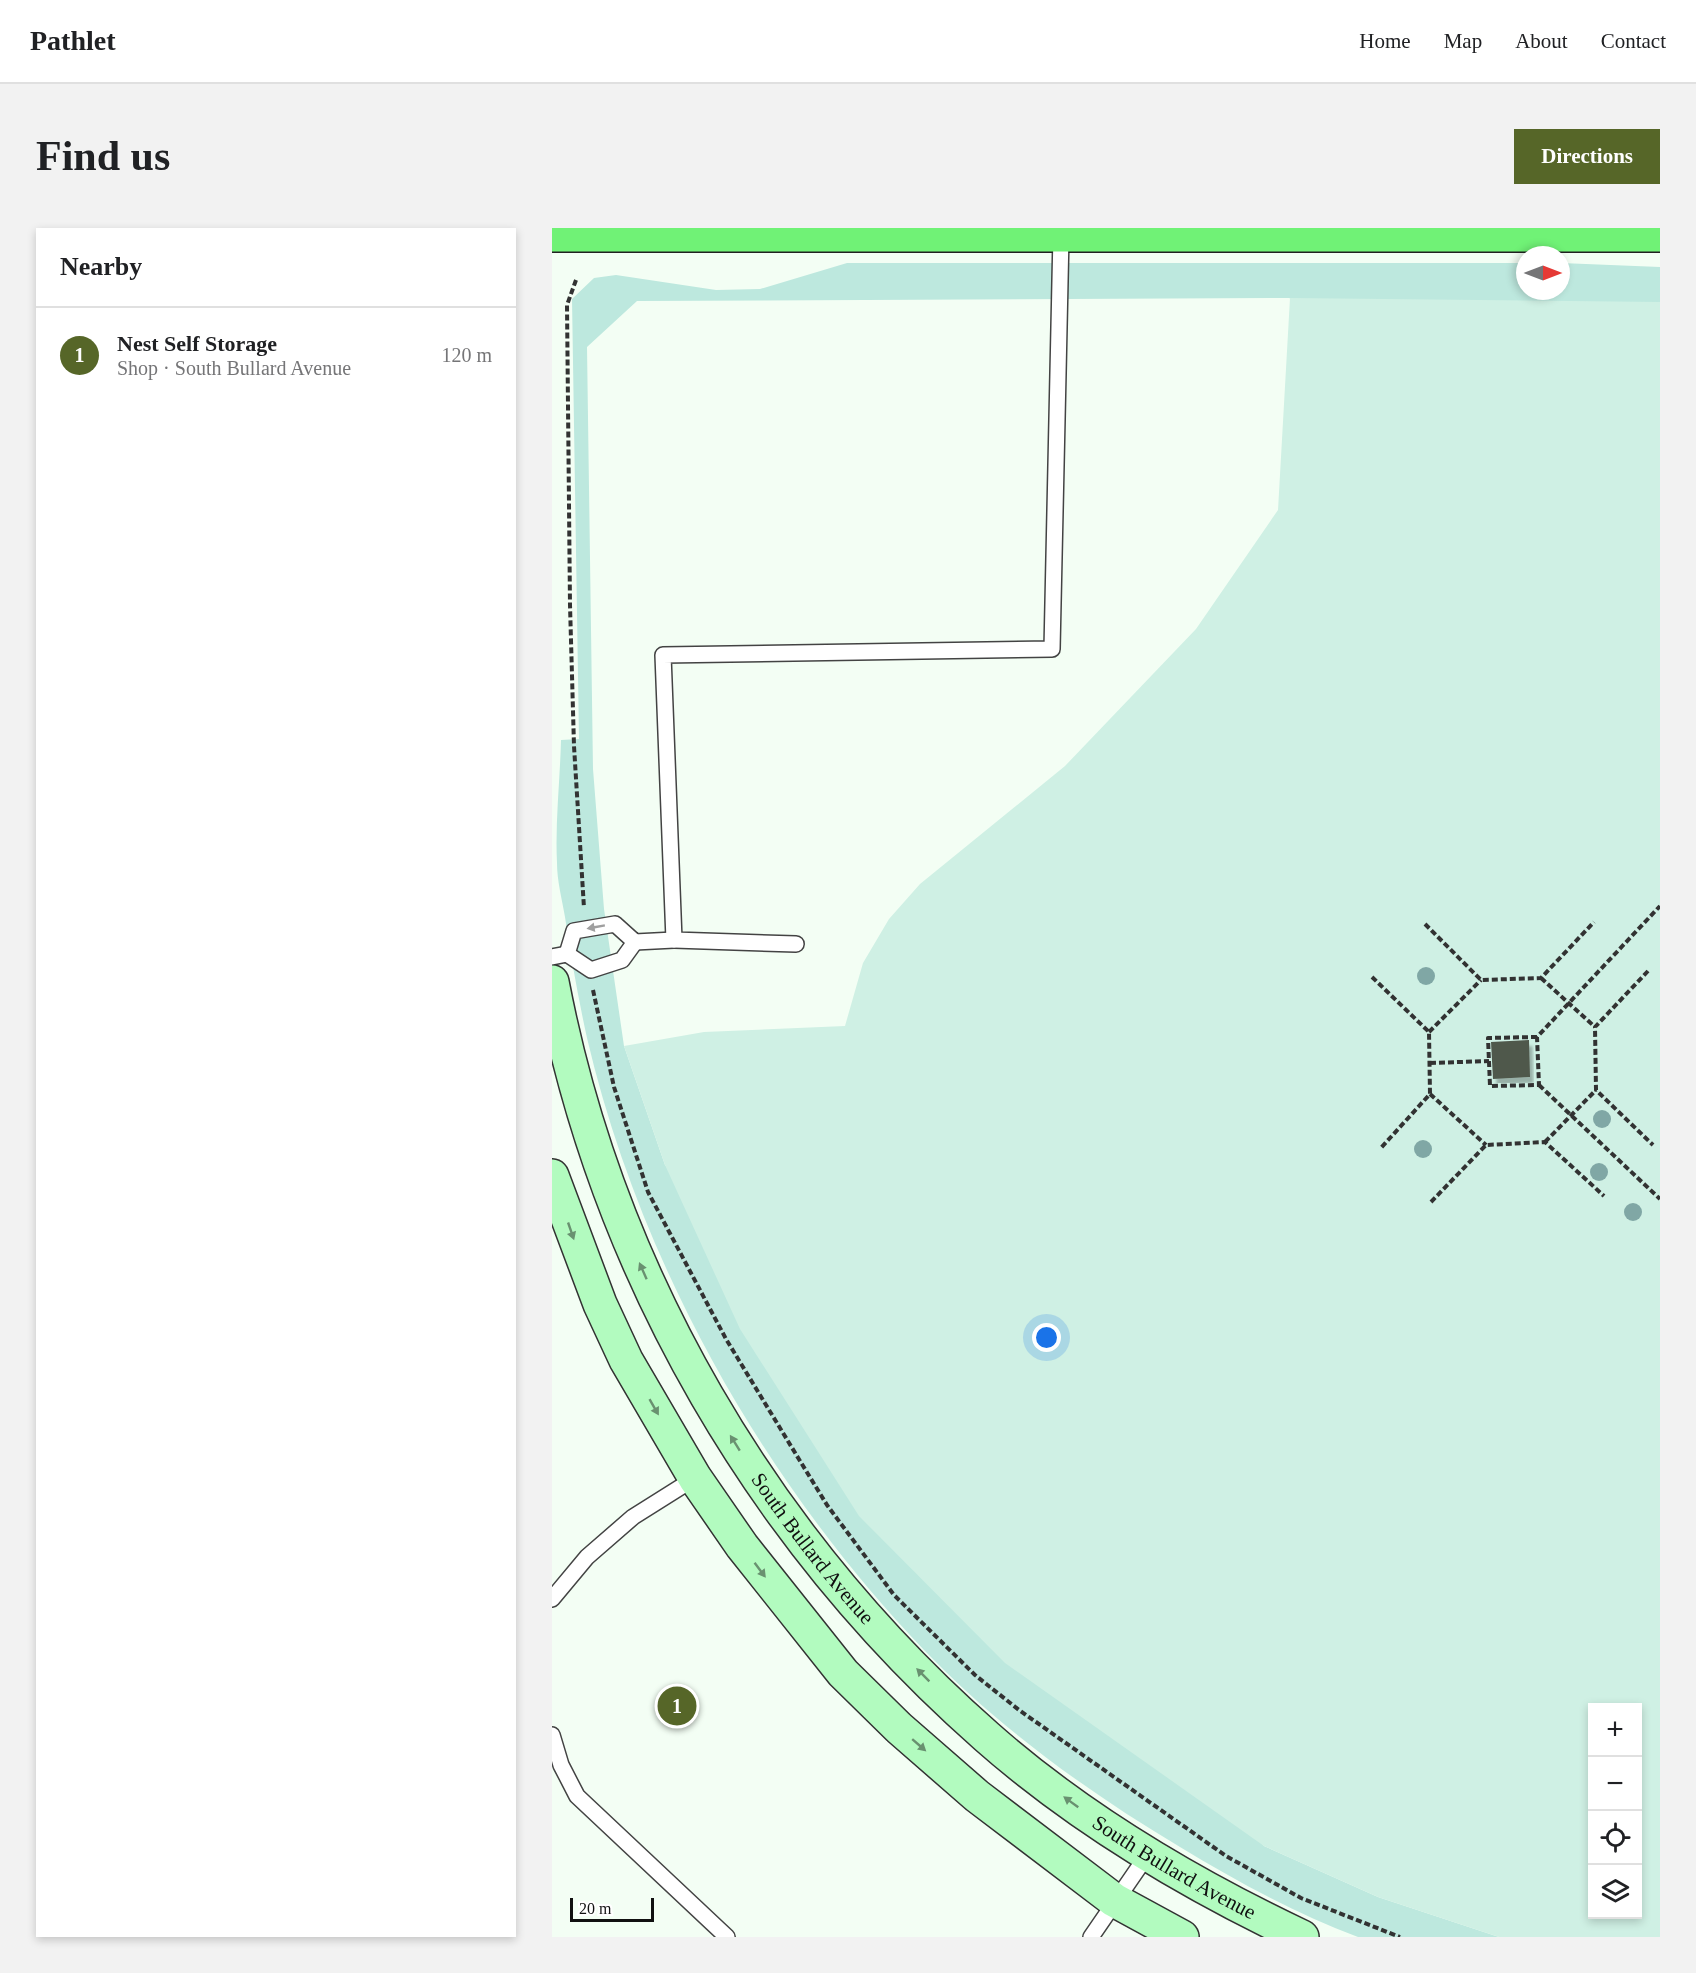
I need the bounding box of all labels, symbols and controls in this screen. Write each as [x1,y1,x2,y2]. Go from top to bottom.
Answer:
text: Pathlet [30,25,116,56]
text: Home [1359,29,1411,53]
text: Map [1444,29,1482,53]
text: About [1515,29,1568,53]
text: Contact [1601,29,1666,53]
button: Directions [1514,129,1660,184]
text: Find us [36,133,170,179]
north arrow [1516,246,1570,300]
text: Nearby [60,252,142,281]
text: Nest Self Storage [117,331,277,356]
text: 1 [75,344,85,366]
text: 120 m [441,344,492,366]
text: Shop · South Bullard Avenue [117,357,351,379]
one-way arrow [586,923,605,932]
one-way arrow [567,1222,577,1240]
one-way arrow [638,1262,647,1280]
your location [1032,1323,1061,1352]
one-way arrow [648,1399,659,1415]
one-way arrow [730,1435,741,1451]
street label: South Bullard Avenue [746,1468,879,1629]
one-way arrow [754,1562,767,1578]
one-way arrow [916,1669,930,1683]
pin: 1 [658,1684,696,1728]
map controls [1588,1703,1642,1919]
button: + [1588,1703,1642,1757]
one-way arrow [911,1738,926,1751]
button: − [1588,1757,1642,1811]
one-way arrow [1063,1796,1079,1808]
street label: South Bullard Avenue [1088,1810,1260,1924]
button: locate [1588,1811,1642,1865]
button: layers [1588,1865,1642,1919]
scale bar [570,1895,654,1922]
text: 20 m [579,1900,611,1917]

